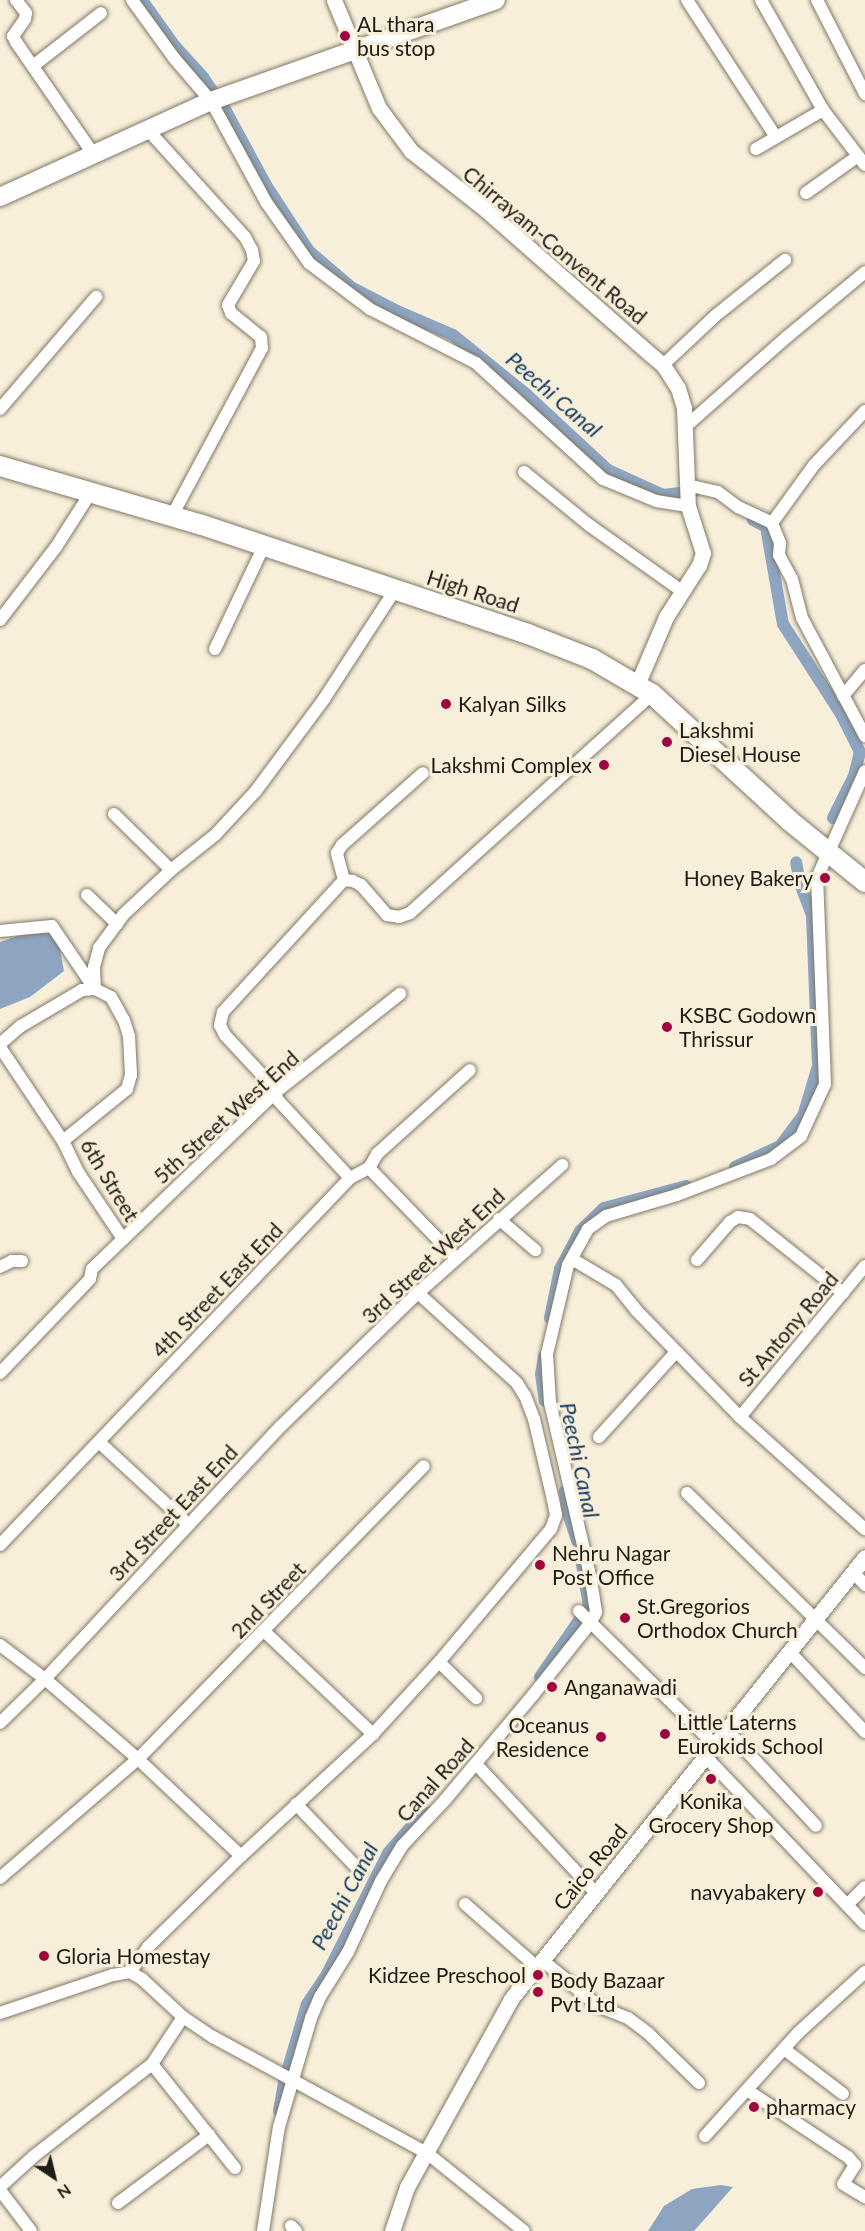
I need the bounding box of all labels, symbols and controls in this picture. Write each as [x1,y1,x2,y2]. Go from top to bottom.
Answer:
place label: AL thara bus stop [357,11,435,61]
marker: AL thara bus stop [338,29,352,43]
street label: Chirrayam-Convent Road [458,161,652,329]
water label: Peechi Canal [501,346,607,442]
street label: High Road [424,564,522,618]
place label: Kalyan Silks [458,691,566,717]
marker: Kalyan Silks [439,697,453,711]
place label: Lakshmi Diesel House [679,717,801,767]
marker: Lakshmi Diesel House [660,735,674,749]
place label: Lakshmi Complex [430,752,592,778]
marker: Lakshmi Complex [597,758,611,772]
place label: Honey Bakery [683,865,813,891]
marker: Honey Bakery [818,871,832,885]
place label: KSBC Godown Thrissur [679,1002,816,1052]
marker: KSBC Godown Thrissur [660,1020,674,1034]
street label: 5th Street West End [148,1045,304,1189]
street label: 6th Street [75,1134,145,1226]
street label: 3rd Street West End [356,1183,510,1329]
street label: 4th Street East End [146,1218,288,1362]
street label: St Antony Road [732,1266,844,1392]
water label: Peechi Canal [555,1400,605,1520]
street label: 3rd Street East End [103,1440,243,1586]
place label: Nehru Nagar Post Office [552,1540,670,1590]
street label: 2nd Street [225,1557,311,1643]
marker: Nehru Nagar Post Office [533,1558,547,1572]
place label: St.Gregorios Orthodox Church [637,1593,798,1643]
marker: St.Gregorios Orthodox Church [618,1611,632,1625]
place label: Anganawadi [564,1674,677,1700]
marker: Anganawadi [545,1680,559,1694]
place label: Little Laterns Eurokids School [677,1709,823,1759]
place label: Oceanus Residence [496,1712,589,1762]
marker: Little Laterns Eurokids School [658,1727,672,1741]
marker: Oceanus Residence [594,1730,608,1744]
street label: Canal Road [391,1733,479,1827]
marker: Konika Grocery Shop [704,1772,718,1786]
place label: Konika Grocery Shop [648,1788,774,1838]
street label: Caico Road [548,1819,632,1915]
water label: Peechi Canal [305,1838,383,1954]
place label: navyabakery [690,1879,806,1905]
marker: navyabakery [811,1885,825,1899]
place label: Gloria Homestay [56,1943,210,1969]
marker: Gloria Homestay [37,1949,51,1963]
place label: Kidzee Preschool [368,1962,526,1988]
place label: Body Bazaar Pvt Ltd [550,1967,665,2017]
marker: Kidzee Preschool [531,1968,545,1982]
marker: Body Bazaar Pvt Ltd [531,1985,545,1999]
place label: pharmacy [766,2094,856,2120]
marker: pharmacy [747,2100,761,2114]
north arrow [24,2147,84,2207]
text: N [54,2181,75,2203]

